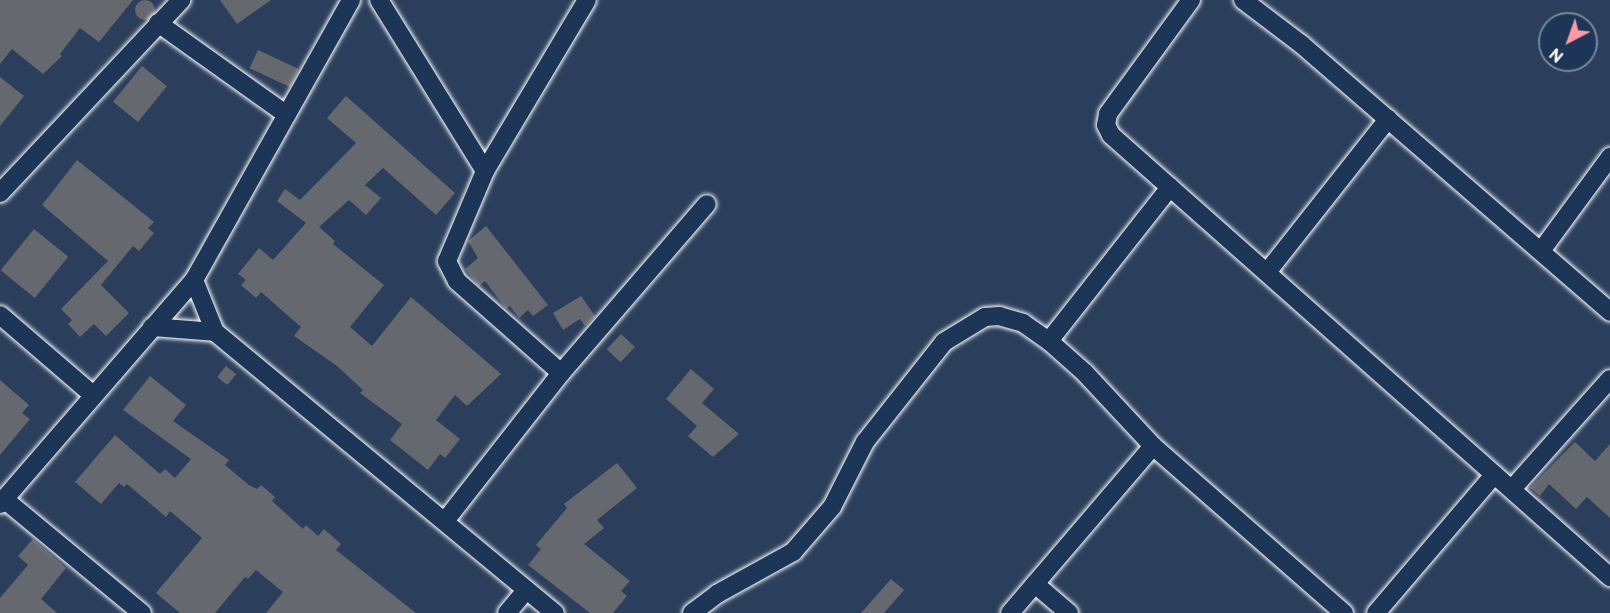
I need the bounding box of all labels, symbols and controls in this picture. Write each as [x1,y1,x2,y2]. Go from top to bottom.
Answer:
north arrow [1538,12,1598,72]
text: N [1546,43,1568,66]

